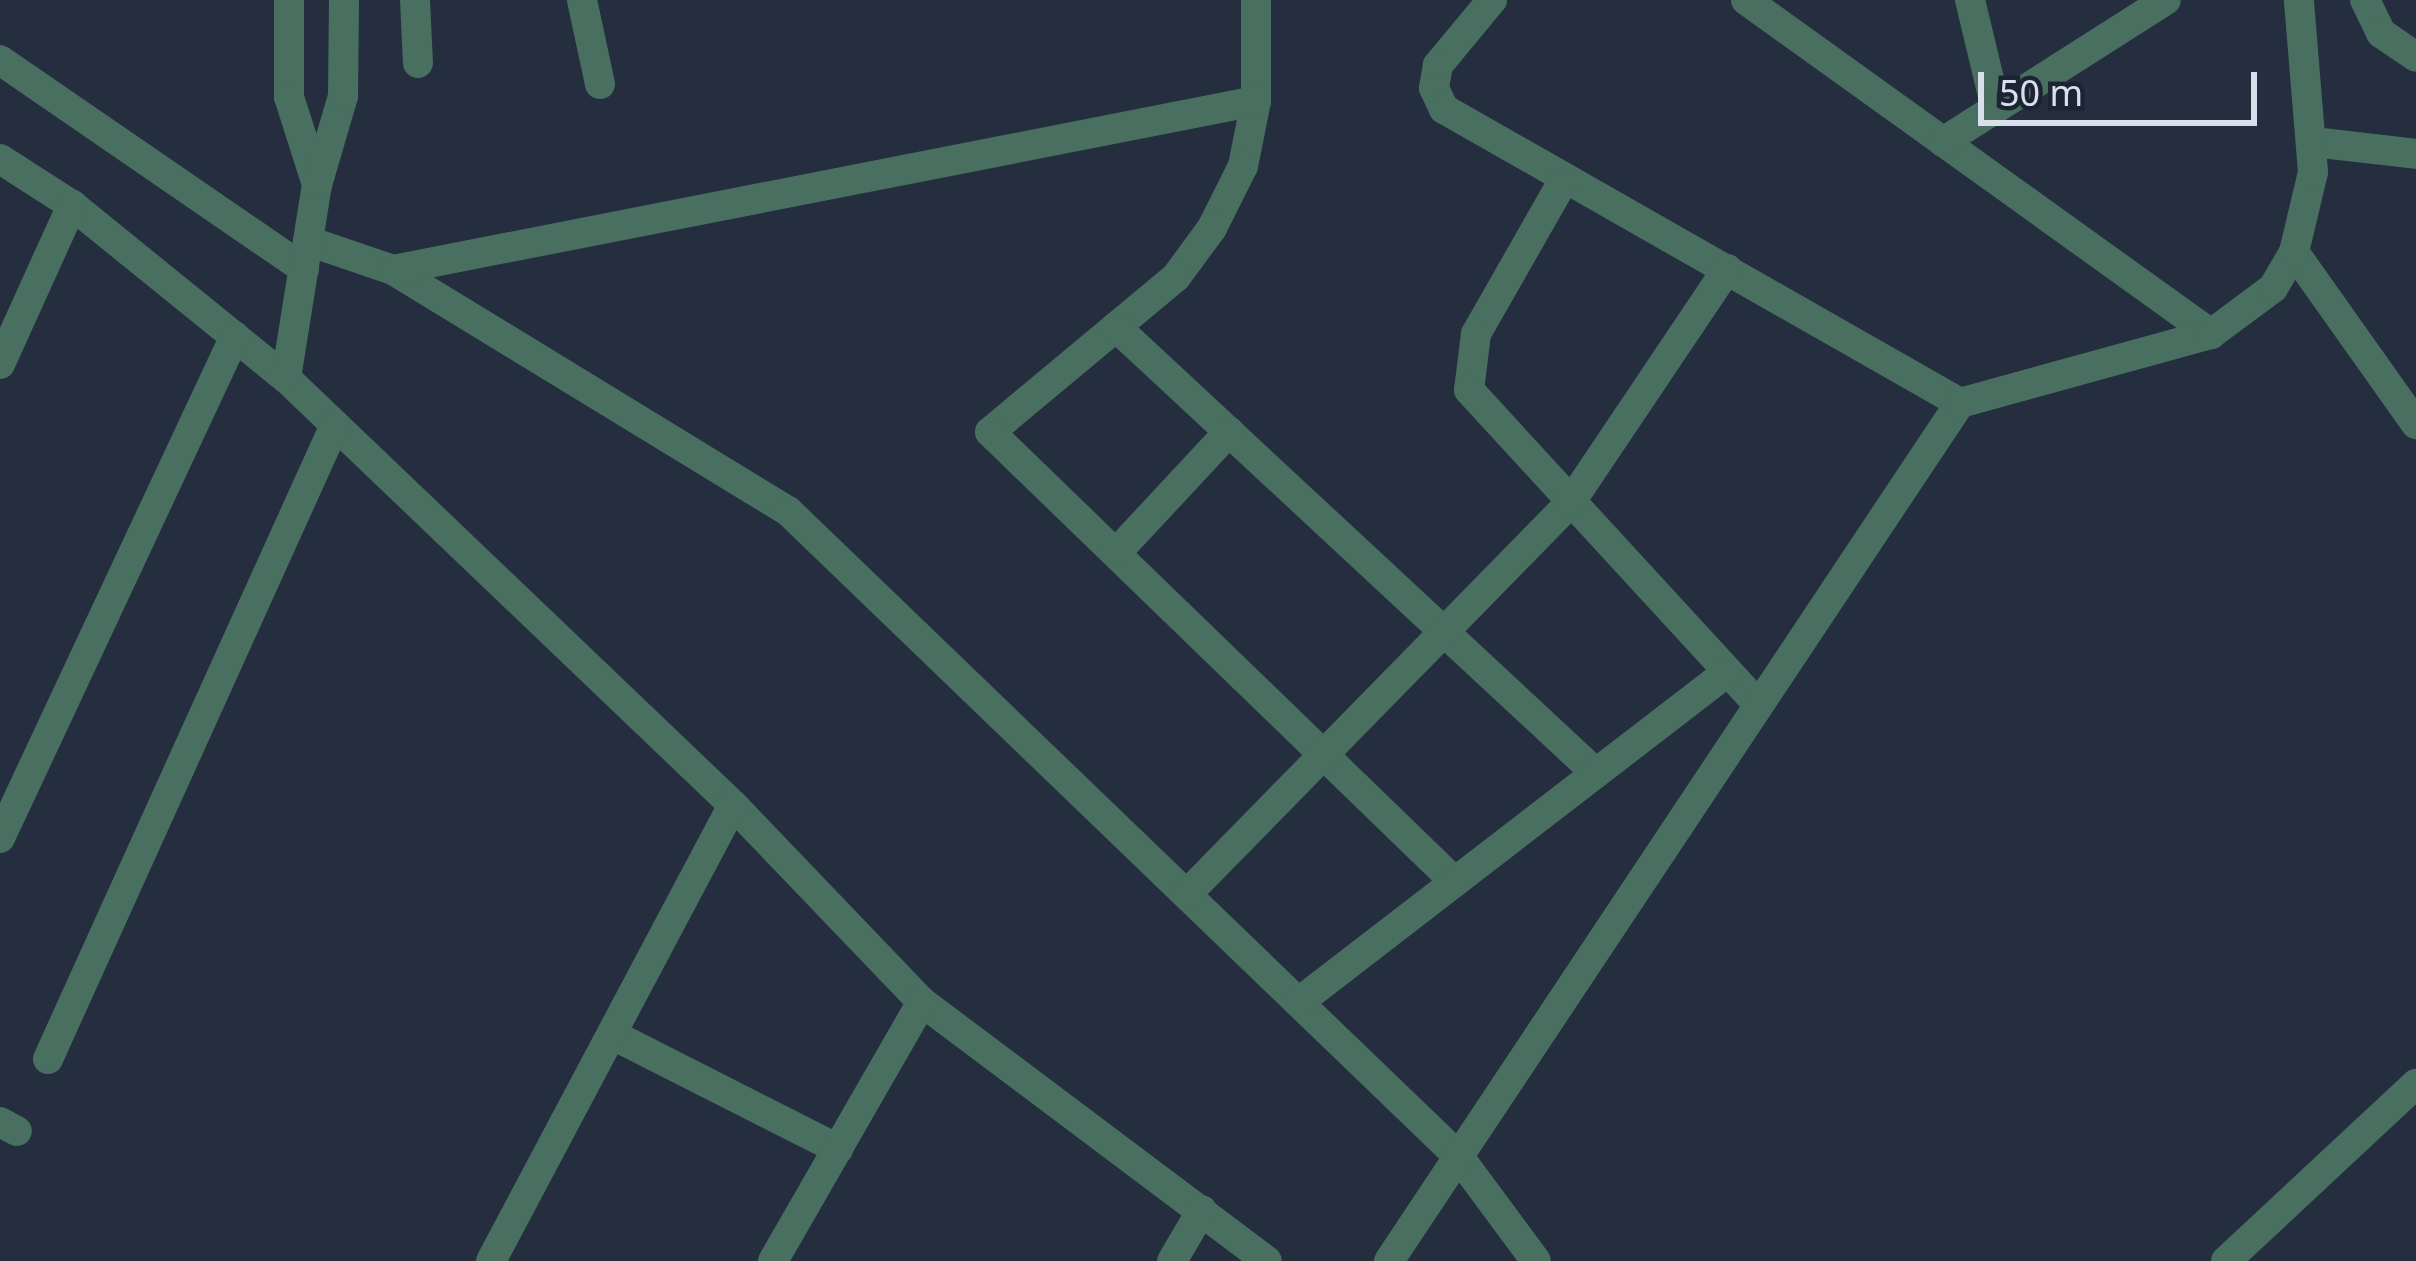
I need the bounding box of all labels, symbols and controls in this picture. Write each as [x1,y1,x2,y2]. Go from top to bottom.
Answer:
scale bar [1984,48,2263,122]
text: 50 m [1999,68,2083,117]

